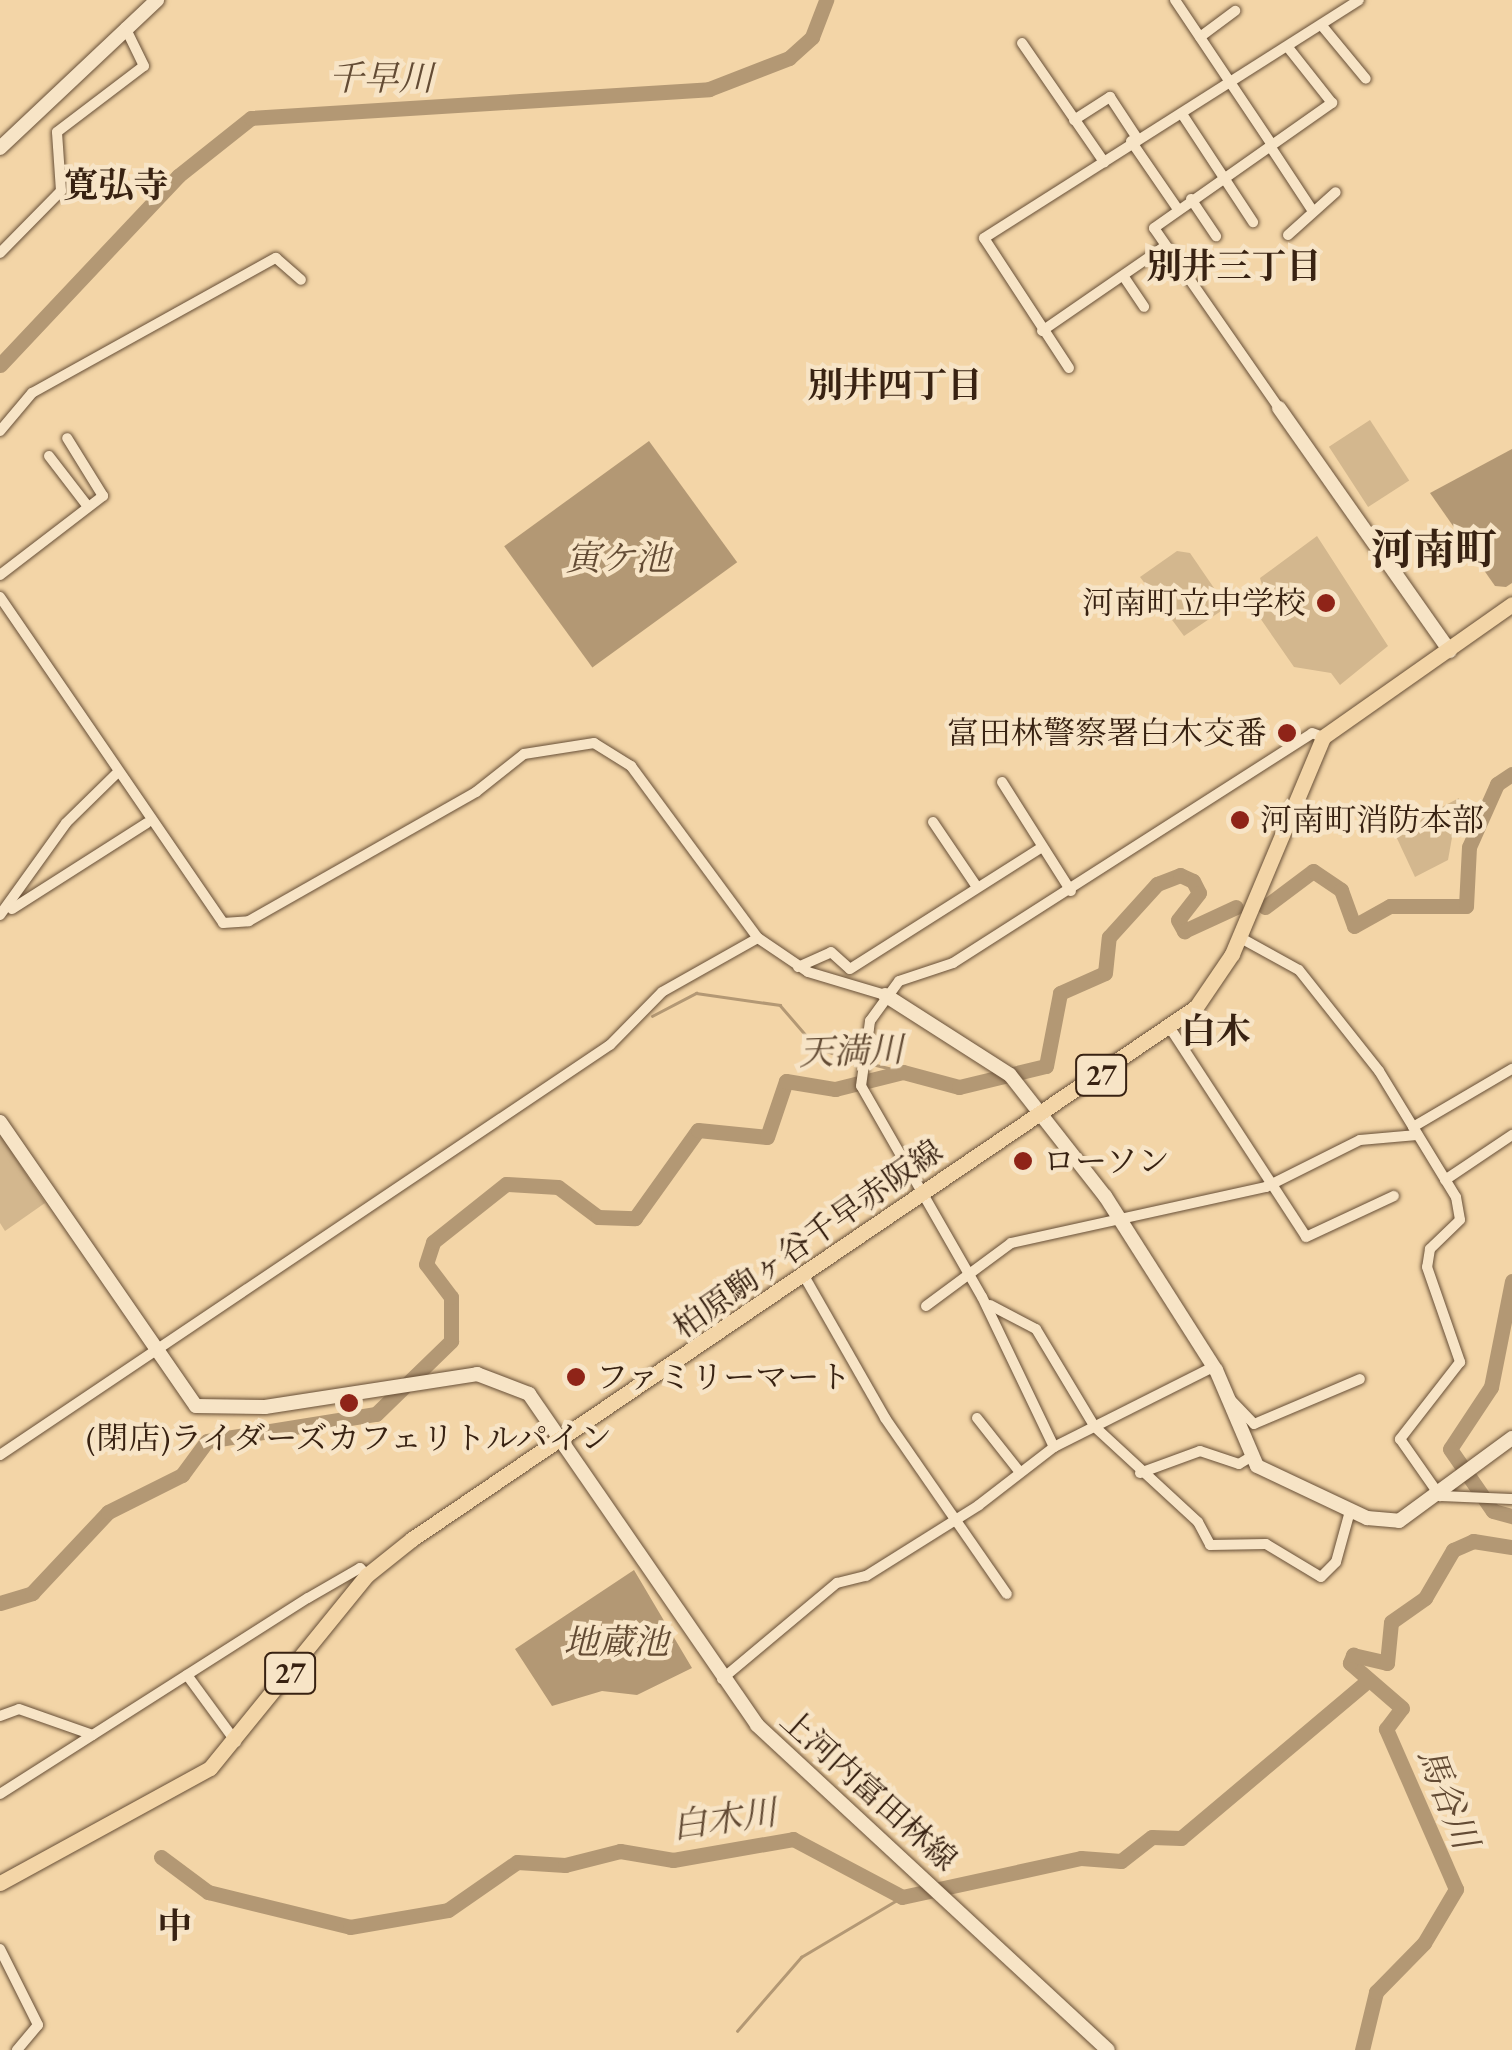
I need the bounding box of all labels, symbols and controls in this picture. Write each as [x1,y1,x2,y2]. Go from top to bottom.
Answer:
water label: 千早川 [329,57,433,99]
district label: 寛弘寺 [64,164,168,206]
district label: 別井三丁目 [1147,245,1321,287]
district label: 別井四丁目 [808,364,982,406]
district label: 河南町 [1371,525,1497,575]
water label: 寅ケ池 [566,537,670,579]
place label: 河南町立中学校 [1082,584,1306,622]
marker: 河南町立中学校 [1315,592,1337,614]
place label: 富田林警察署白木交番 [947,714,1267,752]
marker: 富田林警察署白木交番 [1276,722,1298,744]
place label: 河南町消防本部 [1260,801,1484,839]
marker: 河南町消防本部 [1229,809,1251,831]
district label: 白木 [1181,1010,1251,1052]
water label: 天満川 [798,1028,904,1074]
road number: 27 [1074,1050,1128,1100]
street label: 柏原駒ヶ谷千早赤阪線 [666,1132,950,1346]
place label: ローソン [1043,1142,1171,1180]
marker: ローソン [1012,1150,1034,1172]
place label: ファミリーマート [596,1358,852,1396]
marker: ファミリーマート [565,1366,587,1388]
marker: (閉店)ライダーズカフェリトルパイン [338,1392,360,1414]
place label: (閉店)ライダーズカフェリトルパイン [83,1419,615,1457]
water label: 地蔵池 [564,1621,668,1663]
road number: 27 [262,1648,318,1698]
street label: 上河内富田林線 [773,1701,965,1879]
water label: 馬谷川 [1409,1741,1487,1855]
water label: 白木川 [669,1791,779,1847]
district label: 中 [158,1905,192,1947]

